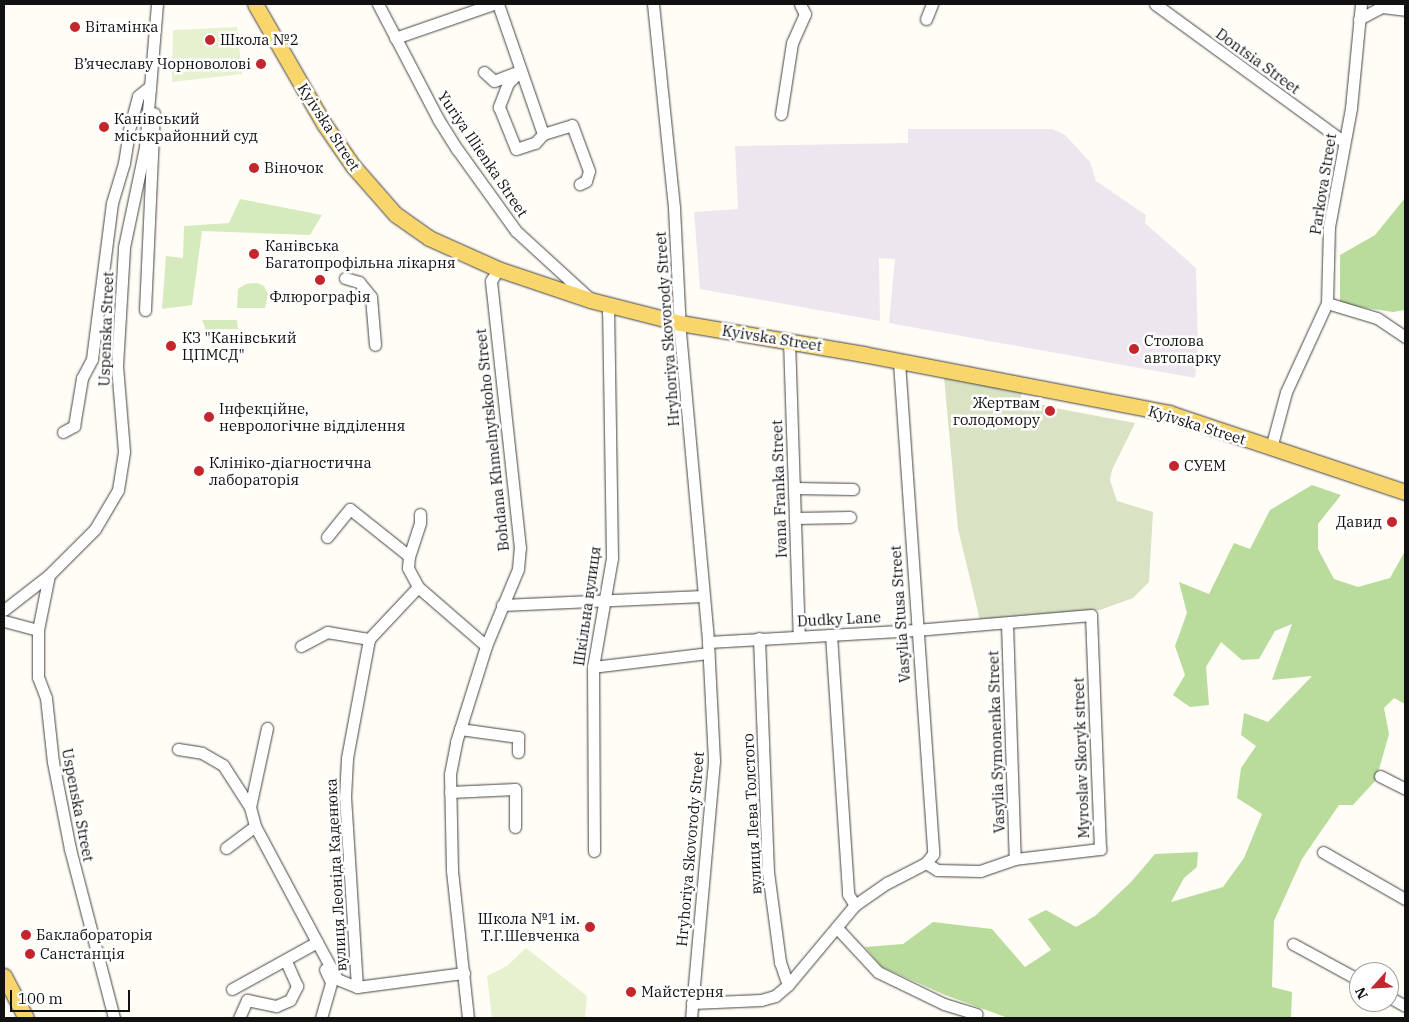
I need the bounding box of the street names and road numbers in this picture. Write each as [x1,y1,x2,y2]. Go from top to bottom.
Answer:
street label: Dontsia Street [1212,24,1304,98]
street label: Kyivska Street [294,80,364,174]
street label: Yuriya Illienka Street [434,88,532,220]
street label: Parkova Street [1306,132,1340,236]
street label: Hryhoriya Skovorody Street [651,231,683,427]
street label: Uspenska Street [95,271,117,387]
street label: Kyivska Street [721,321,823,355]
street label: Bohdana Khmelnytskoho Street [471,328,513,552]
street label: Kyivska Street [1146,402,1248,448]
street label: Ivana Franka Street [768,420,790,558]
street label: Шкільна вулиця [570,545,604,667]
street label: Vasylia Stusa Street [886,545,914,683]
street label: Dudky Lane [797,608,881,630]
street label: Vasylia Symonenka Street [984,650,1008,834]
street label: Myroslav Skoryk street [1069,677,1093,839]
street label: вулиця Лева Толстого [739,733,765,895]
street label: Uspenska Street [58,747,98,863]
street label: Hryhoriya Skovorody Street [673,751,707,947]
street label: вулиця Леоніда Каденюка [322,778,350,972]

